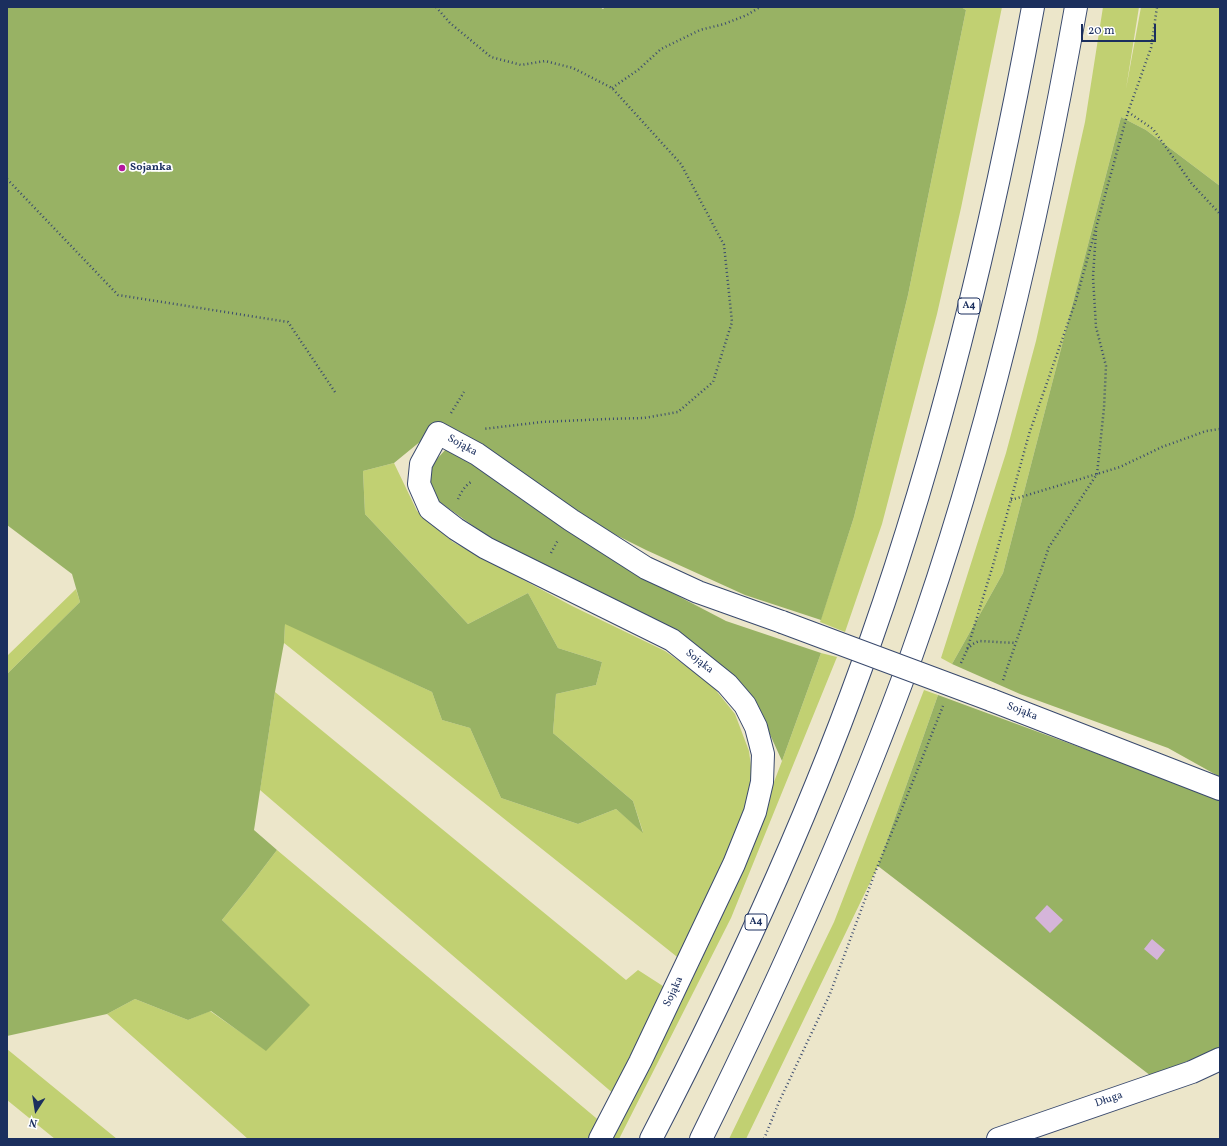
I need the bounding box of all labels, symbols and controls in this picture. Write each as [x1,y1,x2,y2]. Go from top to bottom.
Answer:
scale bar [1083,16,1158,42]
text: 20 m [1088,23,1115,39]
place label: Sojanka [130,161,172,175]
marker: Sojanka [117,163,127,173]
road number: A4 [958,298,980,314]
street label: Sojąka [445,432,479,460]
street label: Sojąka [682,647,716,677]
street label: Sojąka [1005,700,1039,724]
road number: A4 [745,914,767,930]
street label: Sojąka [661,975,687,1009]
street label: Długa [1093,1089,1125,1111]
north arrow [16,1090,56,1130]
text: N [28,1114,39,1130]

